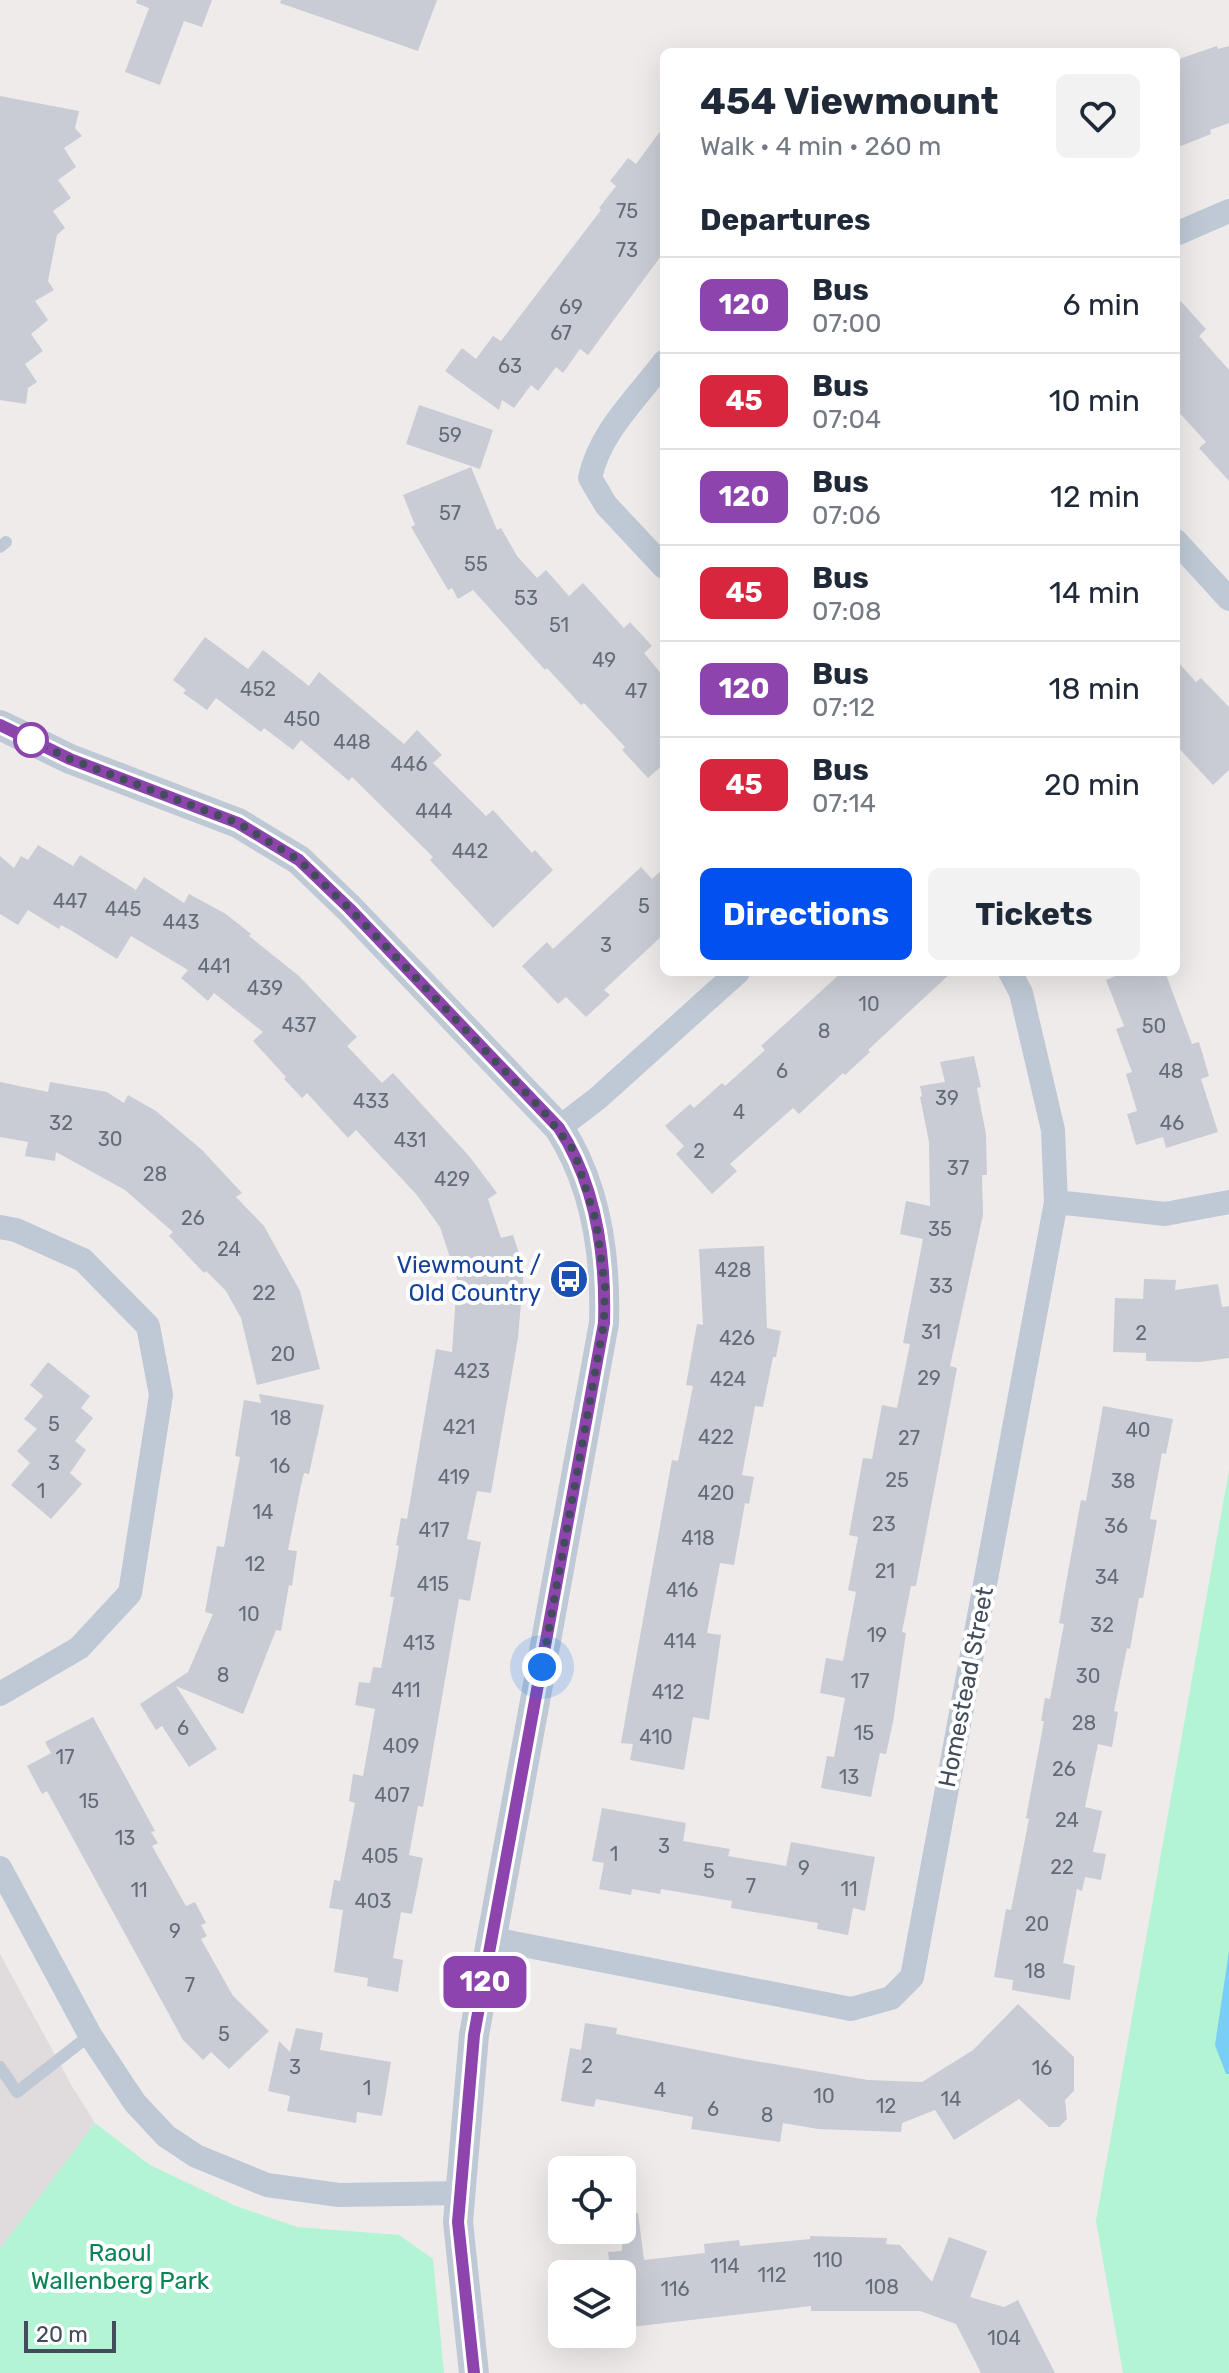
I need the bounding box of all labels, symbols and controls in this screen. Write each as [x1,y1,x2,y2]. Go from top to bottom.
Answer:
button: heart [1056,74,1140,158]
text: 454 Viewmount [700,78,999,124]
text: Walk · 4 min · 260 m [700,131,941,162]
house number: 75 [616,199,638,223]
text: Departures [700,202,871,238]
house number: 73 [616,238,638,262]
text: Bus [812,272,869,308]
text: 6 min [1062,287,1140,323]
text: 120 [718,288,770,321]
house number: 69 [559,295,583,319]
text: 07:00 [812,308,882,339]
house number: 67 [550,321,572,345]
house number: 63 [498,354,522,378]
text: Bus [812,368,869,404]
text: 10 min [1049,383,1140,419]
text: 45 [725,384,763,417]
text: 07:04 [812,404,881,435]
house number: 59 [438,423,462,447]
text: Bus [812,464,869,500]
text: 12 min [1050,479,1140,515]
text: 120 [718,480,770,513]
text: 07:06 [812,500,881,531]
house number: 57 [439,501,461,525]
house number: 55 [464,552,488,576]
text: Bus [812,560,869,596]
text: 14 min [1049,575,1140,611]
text: 45 [725,576,763,609]
house number: 53 [514,586,538,610]
text: 07:08 [812,596,882,627]
house number: 51 [549,613,569,637]
house number: 49 [592,648,616,672]
text: Bus [812,656,869,692]
text: 18 min [1049,671,1140,707]
text: 120 [718,672,770,705]
house number: 452 [240,677,276,701]
house number: 47 [625,679,647,703]
text: 07:12 [812,692,875,723]
house number: 450 [284,707,321,731]
unlabelled marker [14,723,48,757]
house number: 448 [333,730,371,754]
house number: 446 [391,752,427,776]
text: Bus [812,752,869,788]
text: 20 min [1044,767,1140,803]
text: 45 [725,768,763,801]
text: 07:14 [812,788,876,819]
house number: 444 [415,799,453,823]
house number: 442 [452,839,488,863]
button: Directions [700,868,912,960]
button: Tickets [928,868,1140,960]
house number: 447 [53,889,87,913]
house number: 5 [638,894,650,918]
house number: 445 [105,897,141,921]
house number: 443 [163,910,199,934]
house number: 3 [600,933,612,957]
house number: 441 [198,954,231,978]
house number: 439 [247,976,283,1000]
house number: 10 [858,992,880,1016]
house number: 437 [282,1013,316,1037]
house number: 50 [1142,1014,1166,1038]
house number: 8 [818,1019,830,1043]
house number: 6 [776,1059,788,1083]
house number: 48 [1158,1059,1184,1083]
house number: 39 [935,1086,959,1110]
house number: 433 [353,1089,389,1113]
house number: 4 [733,1100,745,1124]
house number: 32 [49,1111,73,1135]
house number: 46 [1160,1111,1184,1135]
house number: 30 [98,1127,122,1151]
house number: 431 [394,1128,426,1152]
house number: 2 [693,1139,705,1163]
house number: 37 [947,1156,969,1180]
house number: 28 [143,1162,167,1186]
house number: 429 [434,1167,470,1191]
house number: 26 [181,1206,205,1230]
house number: 35 [928,1217,952,1241]
house number: 24 [217,1237,241,1261]
place label: Viewmount / Old Country [396,1251,541,1307]
bus stop icon: Viewmount / Old Country [548,1258,590,1300]
house number: 428 [715,1258,751,1282]
house number: 33 [929,1274,953,1298]
house number: 22 [252,1281,276,1305]
house number: 31 [921,1320,941,1344]
house number: 2 [1135,1321,1147,1345]
house number: 426 [719,1326,755,1350]
house number: 20 [271,1342,295,1366]
house number: 423 [454,1359,490,1383]
house number: 29 [917,1366,941,1390]
house number: 424 [710,1367,746,1391]
house number: 18 [270,1406,292,1430]
house number: 5 [48,1412,60,1436]
house number: 421 [443,1415,475,1439]
house number: 40 [1125,1418,1151,1442]
house number: 422 [698,1425,734,1449]
house number: 27 [898,1426,920,1450]
house number: 3 [48,1451,60,1475]
house number: 16 [270,1454,290,1478]
house number: 419 [438,1465,470,1489]
house number: 25 [885,1468,909,1492]
house number: 38 [1111,1469,1135,1493]
house number: 1 [37,1479,45,1503]
house number: 420 [698,1481,734,1505]
house number: 14 [253,1500,273,1524]
house number: 23 [872,1512,896,1536]
house number: 36 [1104,1514,1128,1538]
house number: 417 [419,1518,449,1542]
house number: 418 [681,1526,715,1550]
house number: 12 [245,1552,265,1576]
house number: 21 [875,1559,895,1583]
house number: 34 [1095,1565,1119,1589]
house number: 415 [417,1572,449,1596]
house number: 416 [666,1578,698,1602]
street label: Homestead Street [933,1584,999,1790]
house number: 10 [238,1602,260,1626]
house number: 32 [1090,1613,1114,1637]
house number: 19 [867,1623,887,1647]
house number: 414 [664,1629,697,1653]
house number: 413 [403,1631,435,1655]
your location [522,1647,562,1687]
house number: 8 [217,1663,229,1687]
house number: 30 [1076,1664,1100,1688]
house number: 17 [851,1669,869,1693]
house number: 411 [391,1678,421,1702]
house number: 412 [652,1680,684,1704]
house number: 28 [1072,1711,1096,1735]
house number: 6 [177,1716,189,1740]
house number: 15 [854,1721,874,1745]
house number: 410 [639,1725,673,1749]
house number: 409 [383,1734,419,1758]
house number: 17 [56,1745,74,1769]
house number: 26 [1052,1757,1076,1781]
house number: 13 [839,1765,859,1789]
house number: 407 [374,1783,410,1807]
house number: 15 [79,1789,99,1813]
house number: 24 [1055,1808,1079,1832]
house number: 13 [115,1826,135,1850]
house number: 3 [658,1834,670,1858]
house number: 1 [610,1842,618,1866]
house number: 405 [362,1844,399,1868]
house number: 22 [1050,1855,1074,1879]
house number: 9 [798,1856,810,1880]
house number: 5 [703,1859,715,1883]
house number: 7 [746,1874,756,1898]
house number: 11 [840,1877,858,1901]
house number: 11 [130,1878,148,1902]
house number: 403 [354,1889,392,1913]
house number: 20 [1025,1912,1049,1936]
house number: 9 [169,1919,181,1943]
line badge: 120 [439,1956,531,2008]
house number: 18 [1024,1959,1046,1983]
text: 120 [459,1965,511,1998]
house number: 7 [185,1973,195,1997]
house number: 5 [218,2022,230,2046]
house number: 2 [581,2054,593,2078]
house number: 3 [289,2055,301,2079]
house number: 16 [1032,2056,1052,2080]
house number: 1 [363,2076,371,2100]
house number: 4 [654,2078,666,2102]
house number: 10 [813,2084,835,2108]
house number: 14 [941,2087,961,2111]
house number: 12 [876,2094,896,2118]
house number: 6 [707,2097,719,2121]
house number: 8 [761,2103,773,2127]
map controls [548,2156,636,2348]
button: locate [548,2156,636,2244]
park label: Raoul Wallenberg Park [31,2239,210,2295]
house number: 110 [813,2248,843,2272]
house number: 114 [710,2254,740,2278]
button: layers [548,2260,636,2348]
house number: 112 [758,2263,786,2287]
house number: 108 [865,2275,899,2299]
house number: 116 [660,2277,690,2301]
scale bar [24,2317,116,2353]
text: 20 m [36,2321,88,2348]
house number: 104 [987,2326,1021,2350]

